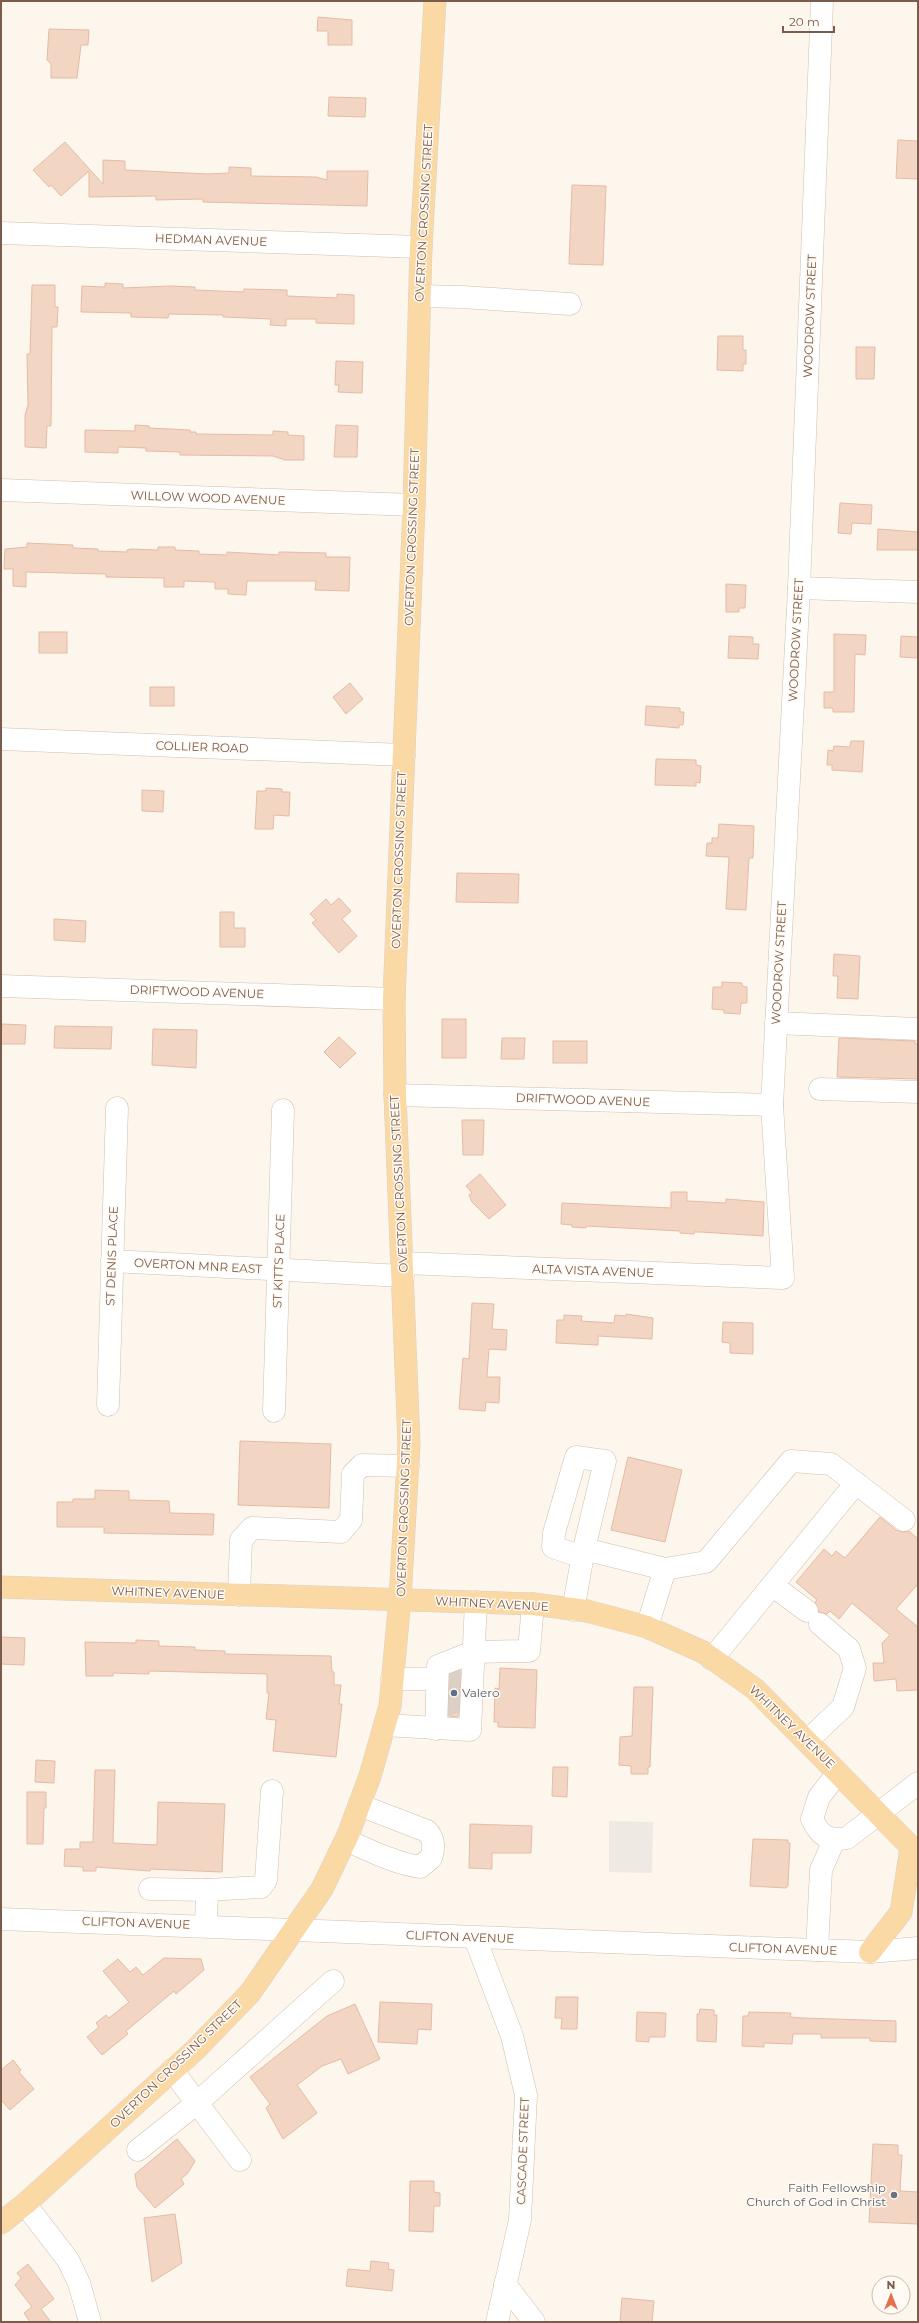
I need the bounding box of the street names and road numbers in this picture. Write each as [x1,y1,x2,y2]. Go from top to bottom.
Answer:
street label: OVERTON CROSSING STREET [411,124,436,302]
street label: HEDMAN AVENUE [155,230,267,249]
street label: WOODROW STREET [800,254,819,378]
street label: OVERTON CROSSING STREET [401,448,422,626]
street label: WILLOW WOOD AVENUE [130,487,286,508]
street label: WOODROW STREET [785,578,806,702]
street label: COLLIER ROAD [155,737,249,756]
street label: OVERTON CROSSING STREET [388,771,409,949]
street label: WOODROW STREET [768,901,789,1025]
street label: DRIFTWOOD AVENUE [129,982,265,1001]
street label: DRIFTWOOD AVENUE [515,1090,651,1109]
street label: OVERTON CROSSING STREET [386,1095,411,1273]
street label: ST DENIS PLACE [102,1206,121,1306]
street label: ST KITTS PLACE [269,1214,288,1308]
street label: OVERTON MNR EAST [134,1255,263,1276]
street label: ALTA VISTA AVENUE [532,1261,654,1280]
street label: OVERTON CROSSING STREET [393,1419,414,1597]
street label: WHITNEY AVENUE [111,1583,225,1602]
street label: WHITNEY AVENUE [435,1593,549,1614]
street label: WHITNEY AVENUE [746,1682,838,1771]
street label: CLIFTON AVENUE [82,1913,190,1932]
street label: CLIFTON AVENUE [406,1927,514,1946]
street label: CLIFTON AVENUE [729,1939,837,1958]
street label: OVERTON CROSSING STREET [106,1996,245,2131]
street label: CASCADE STREET [513,2097,532,2205]

